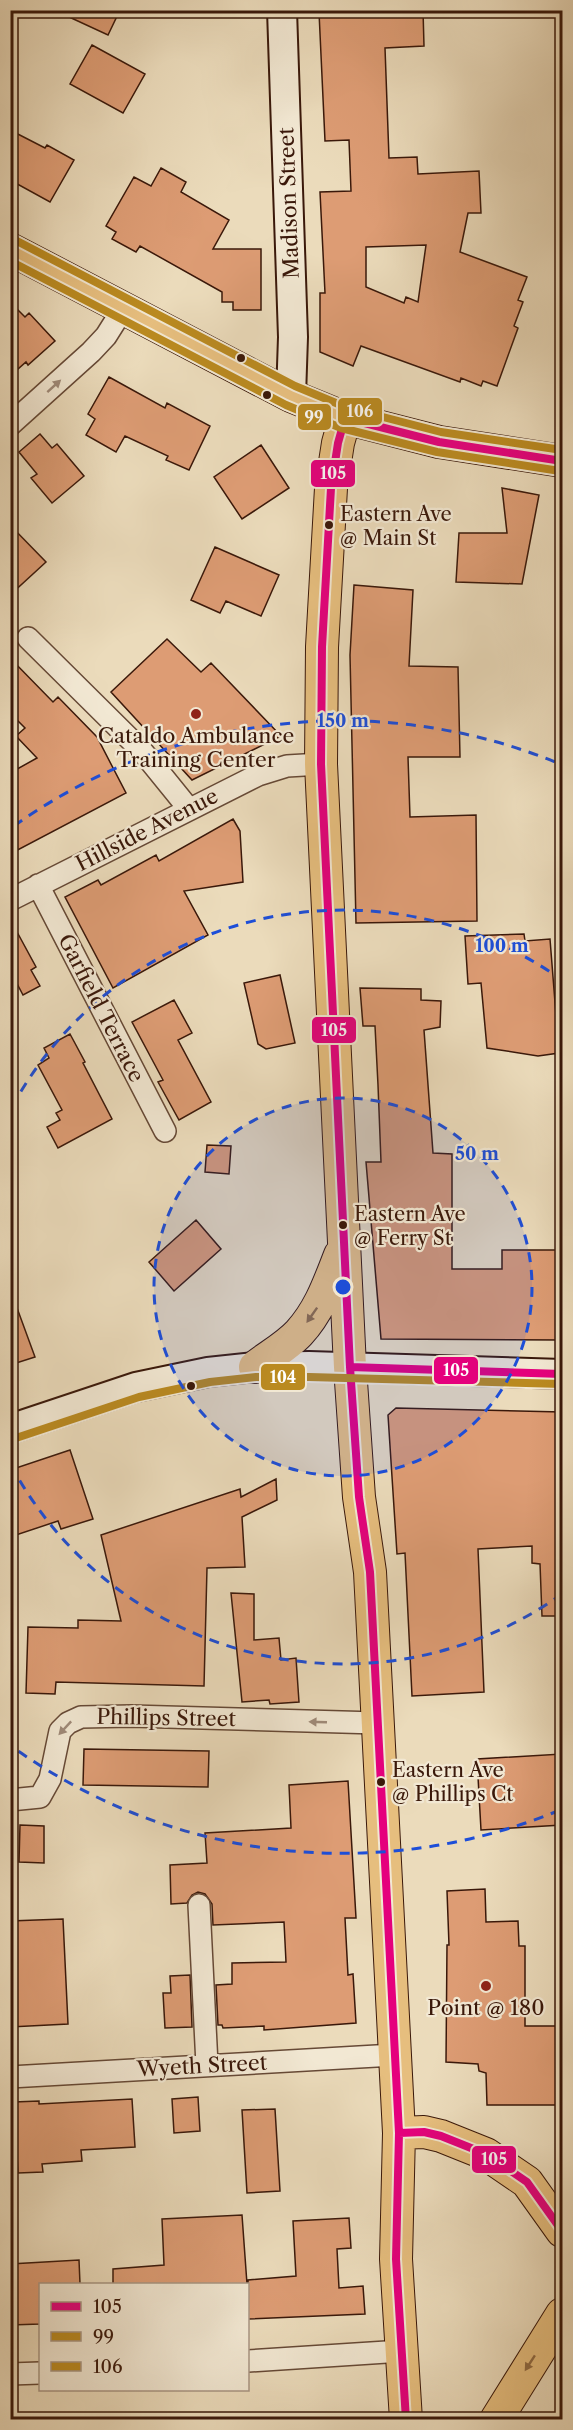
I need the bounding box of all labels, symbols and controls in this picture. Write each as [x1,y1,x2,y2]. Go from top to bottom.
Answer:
street label: Madison Street [273,126,304,279]
unlabelled marker [235,352,247,364]
one-way arrow [46,379,60,393]
unlabelled marker [261,389,273,401]
line badge: 106 [337,397,383,426]
text: 106 [347,401,374,421]
line badge: 99 [297,403,332,431]
text: 99 [304,407,324,427]
line badge: 105 [310,459,356,488]
text: 105 [320,463,346,483]
place label: Eastern Ave @ Main St [340,502,452,550]
marker: Eastern Ave @ Main St [323,519,335,531]
marker: Cataldo Ambulance Training Center [189,707,203,721]
text: 150 m [317,710,369,732]
place label: Cataldo Ambulance Training Center [98,723,294,772]
street label: Hillside Avenue [71,783,222,876]
street label: Garfield Terrace [53,930,150,1086]
text: 100 m [475,935,529,957]
line badge: 105 [311,1016,357,1044]
text: 105 [321,1020,347,1040]
text: 50 m [455,1143,499,1165]
place label: Eastern Ave @ Ferry St [354,1202,466,1250]
marker: Eastern Ave @ Ferry St [337,1219,349,1231]
centre of rings [333,1277,353,1297]
one-way arrow [307,1307,318,1323]
line badge: 105 [433,1356,479,1385]
text: 105 [443,1360,469,1380]
line badge: 104 [260,1363,306,1391]
text: 104 [270,1367,296,1387]
unlabelled marker [185,1380,197,1392]
street label: Phillips Street [96,1704,237,1731]
one-way arrow [309,1717,328,1727]
one-way arrow [58,1721,71,1736]
place label: Eastern Ave @ Phillips Ct [392,1758,513,1806]
marker: Eastern Ave @ Phillips Ct [375,1776,387,1788]
marker: Point @ 180 [479,1979,493,1993]
place label: Point @ 180 [427,1995,545,2020]
street label: Wyeth Street [135,2050,268,2081]
line badge: 105 [471,2145,517,2174]
text: 105 [481,2149,507,2169]
legend [39,2283,249,2391]
text: 105 [93,2296,122,2318]
text: 99 [93,2326,114,2348]
one-way arrow [524,2354,536,2370]
text: 106 [93,2356,123,2378]

